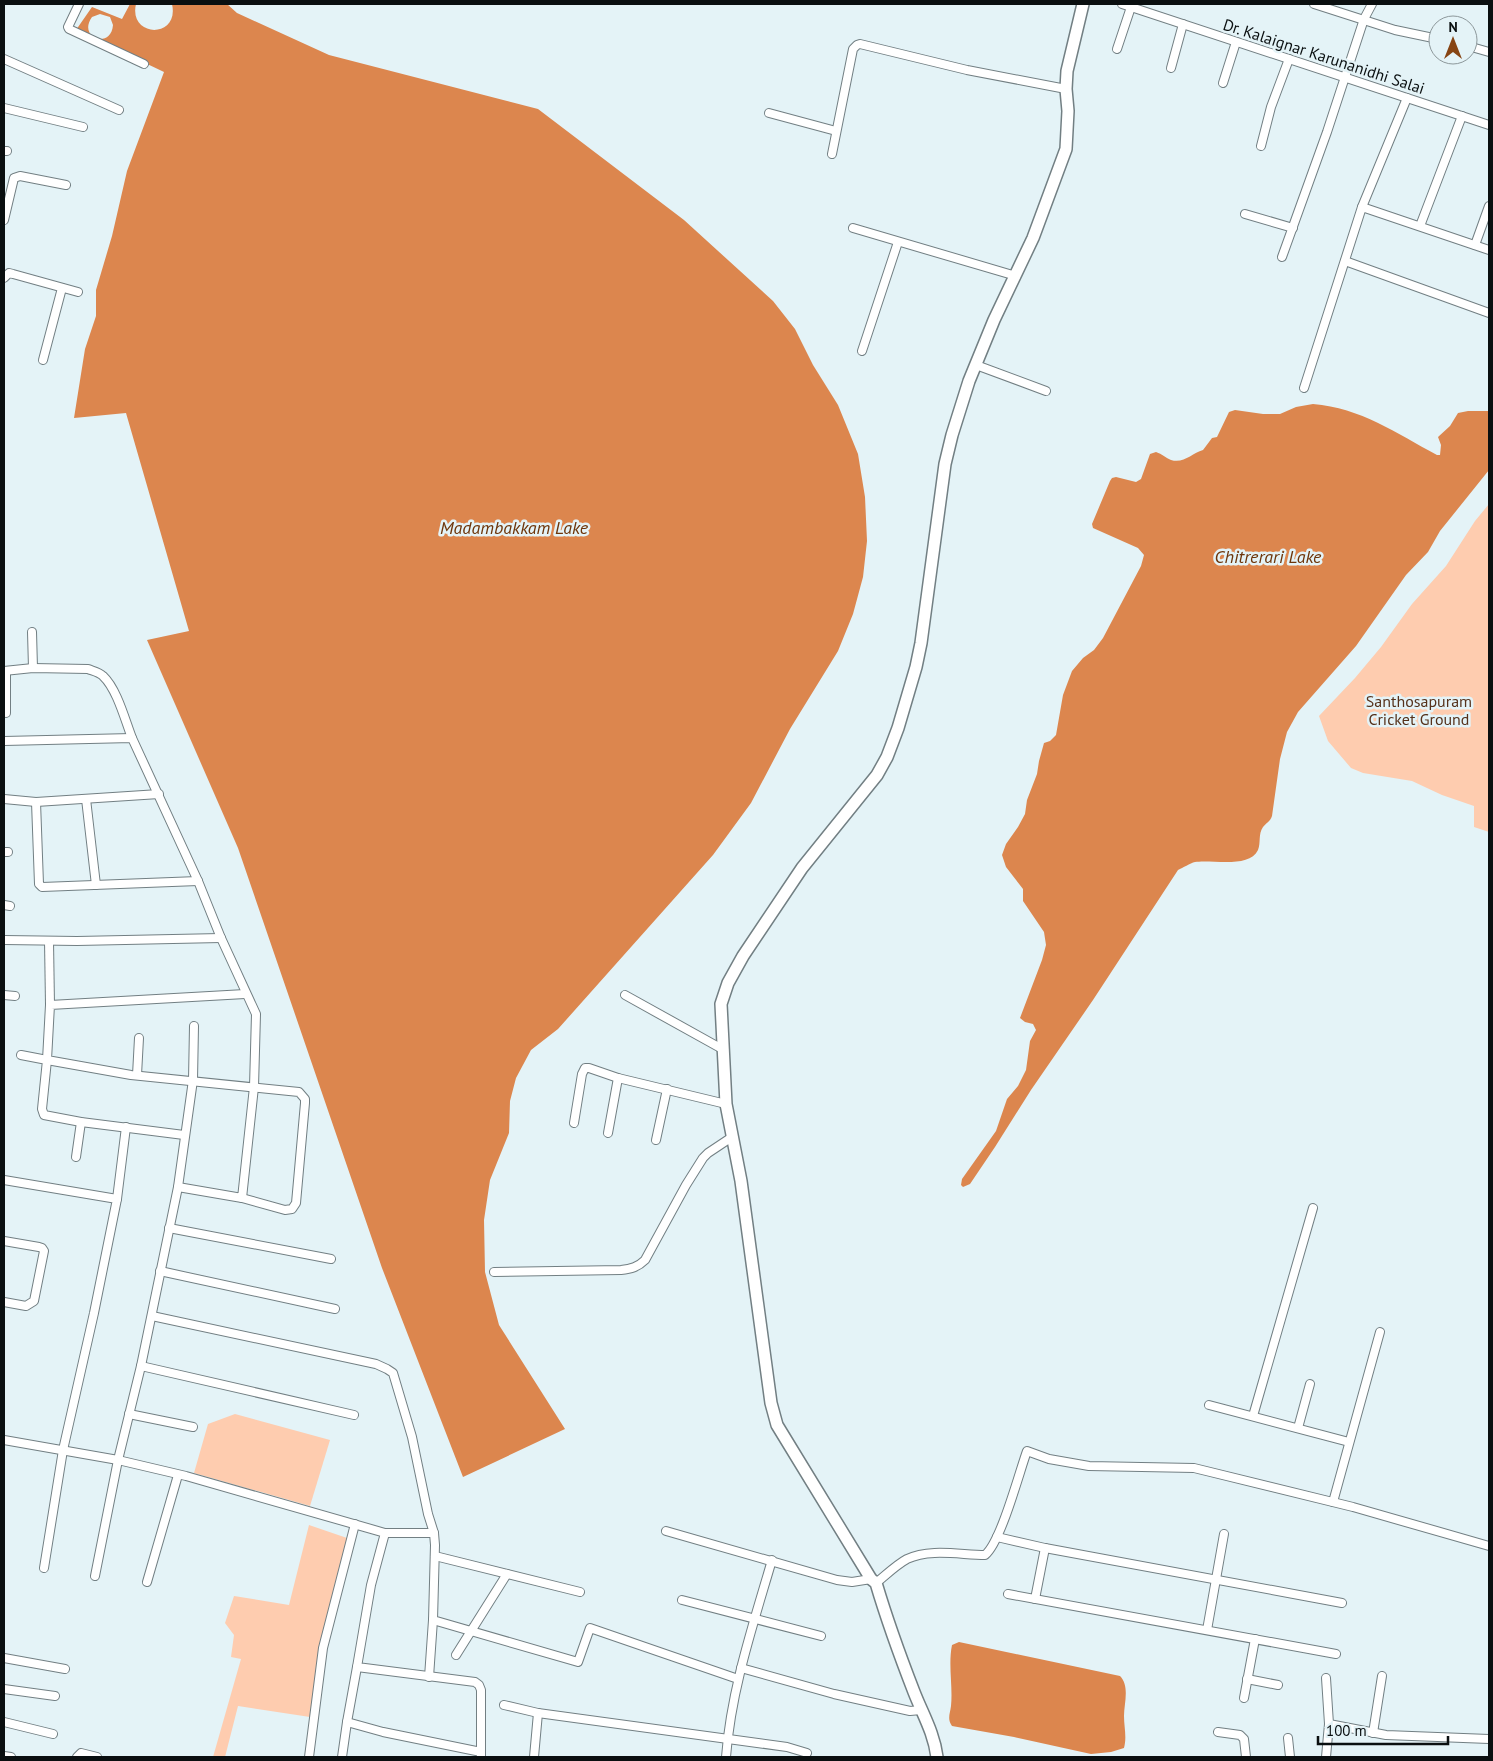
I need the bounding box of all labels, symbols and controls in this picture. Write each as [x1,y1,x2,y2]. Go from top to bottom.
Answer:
street label: Dr. Kalaignar Karunanidhi Salai [1221,14,1427,98]
north arrow [1428,15,1478,65]
text: N [1448,18,1458,36]
water label: Madambakkam Lake [440,516,589,539]
water label: Chitrerari Lake [1215,545,1322,568]
park label: Santhosapuram Cricket Ground [1366,691,1472,729]
scale bar [1318,1714,1448,1746]
text: 100 m [1326,1721,1367,1740]

